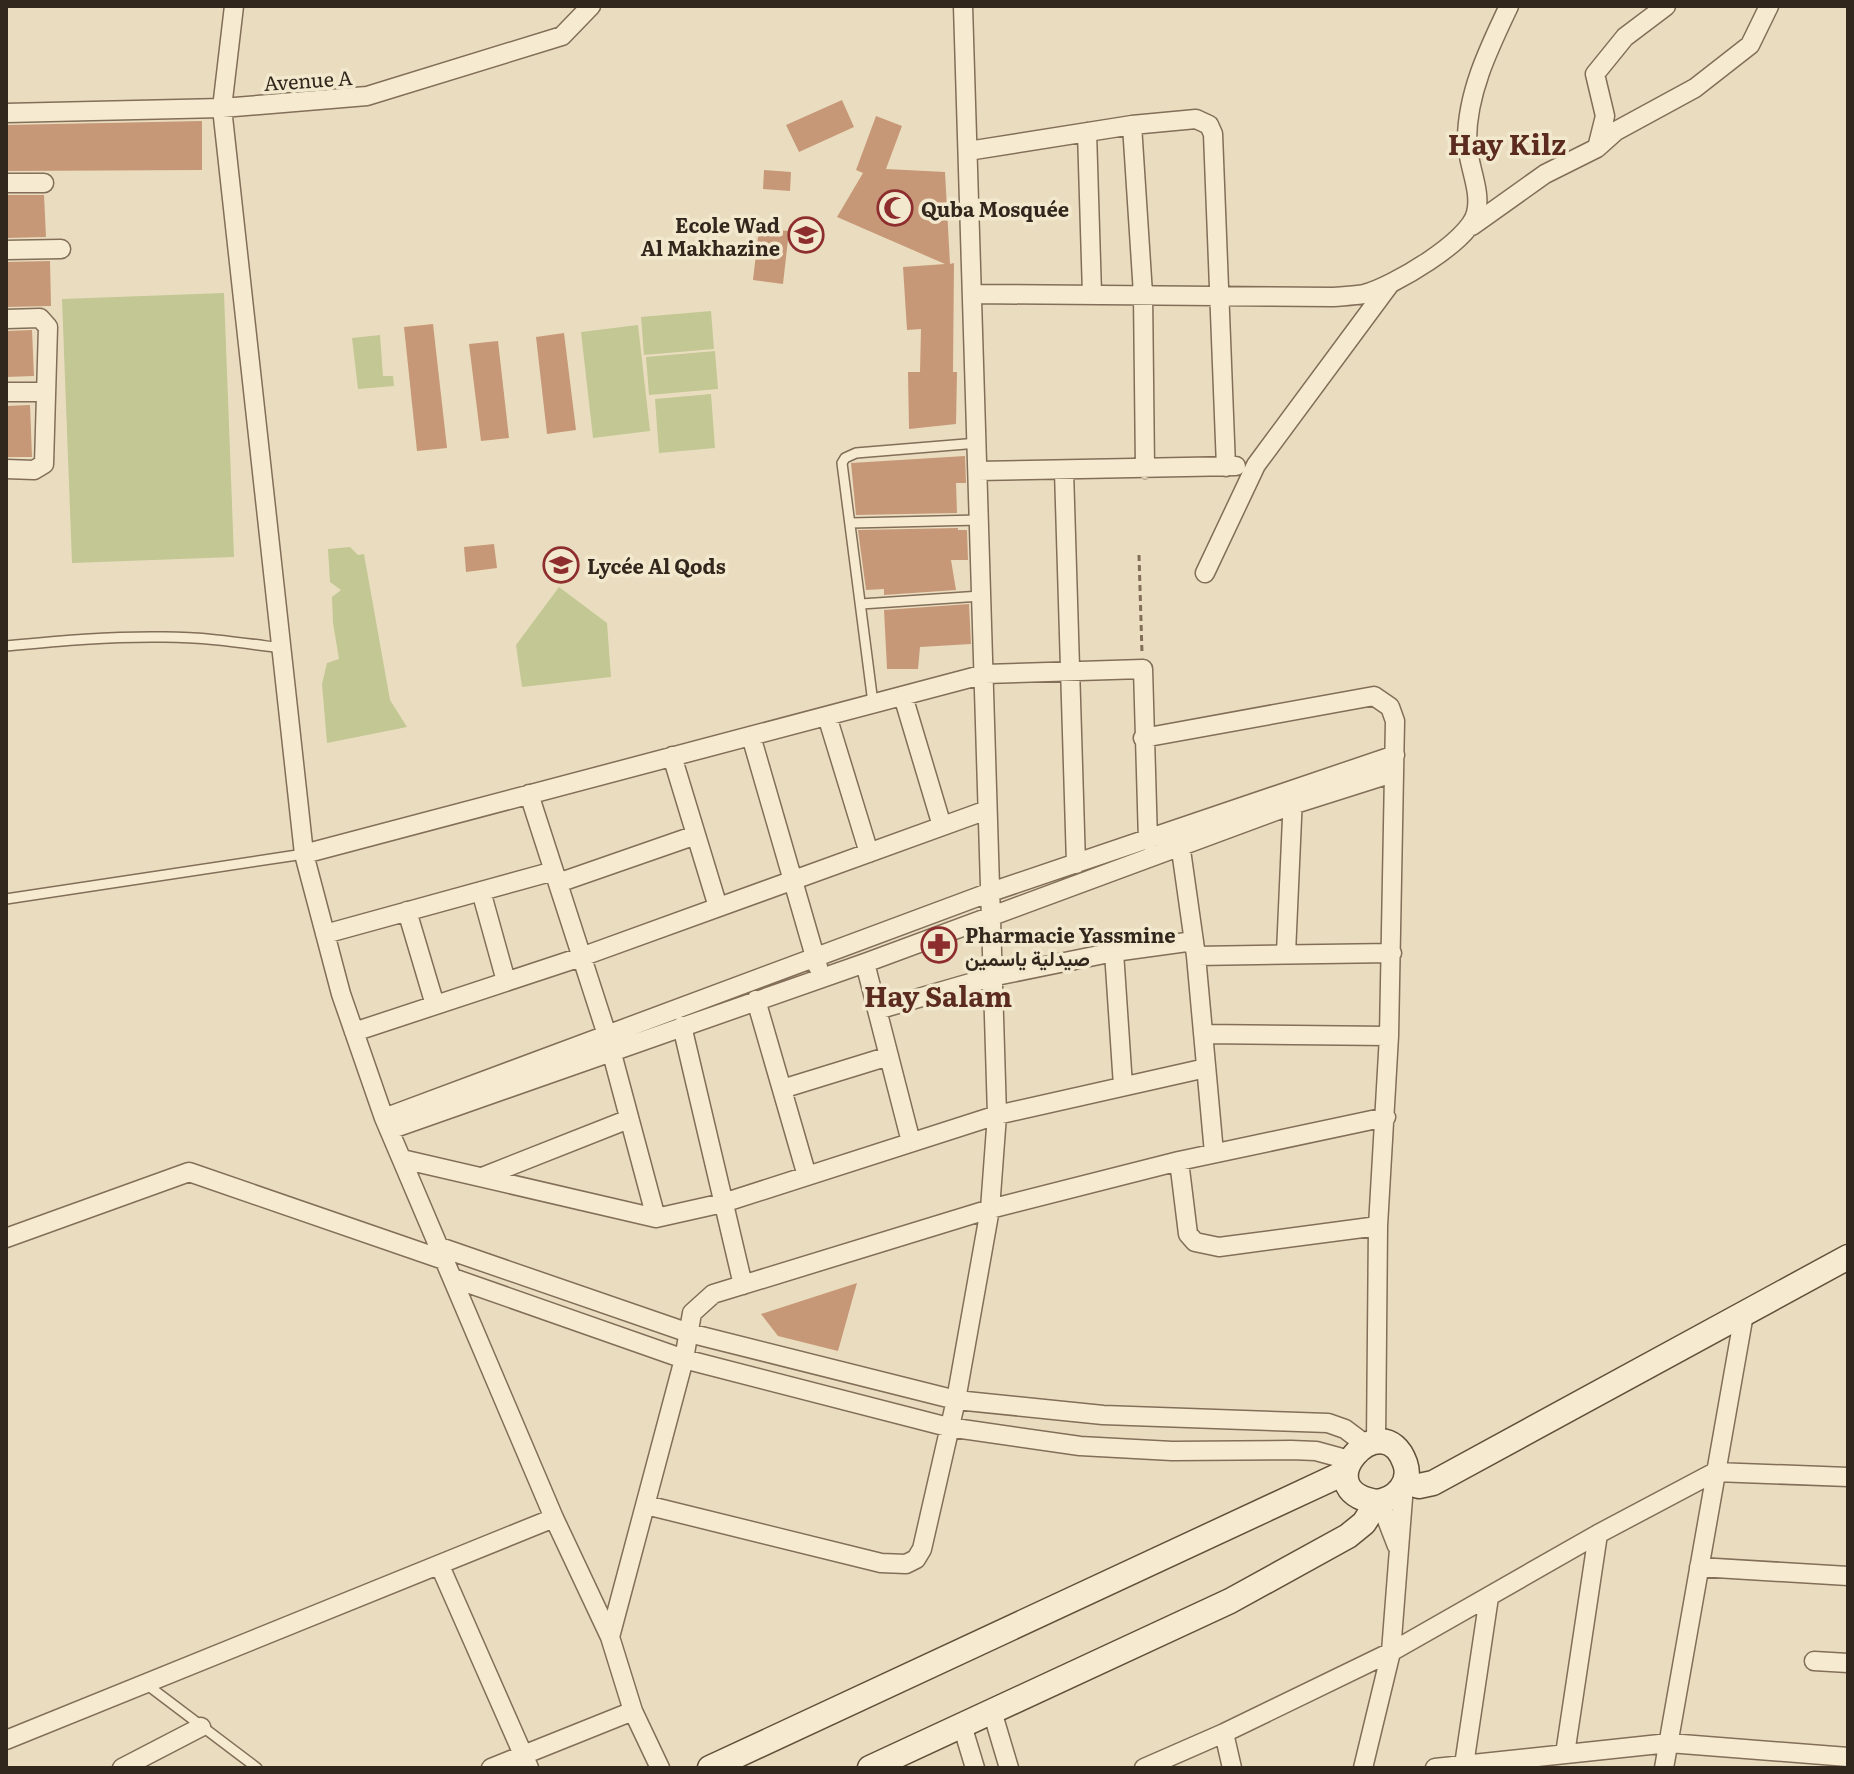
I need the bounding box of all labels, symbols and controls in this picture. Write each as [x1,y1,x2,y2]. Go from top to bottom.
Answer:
street label: Avenue A [263,61,354,97]
district label: Hay Kilz [1448,122,1566,164]
mosque icon: Quba Mosquée [876,189,914,227]
place label: Quba Mosquée [921,193,1069,223]
place label: Ecole Wad Al Makhazine [641,209,780,262]
school or university icon: Ecole Wad Al Makhazine [787,216,825,254]
school or university icon: Lycée Al Qods [542,546,580,584]
place label: Lycée Al Qods [587,550,726,580]
place label: Pharmacie Yassmine صيدلية ياسمين [965,919,1176,972]
pharmacy icon: Pharmacie Yassmine صيدلية ياسمين [920,926,958,964]
district label: Hay Salam [864,974,1012,1016]

